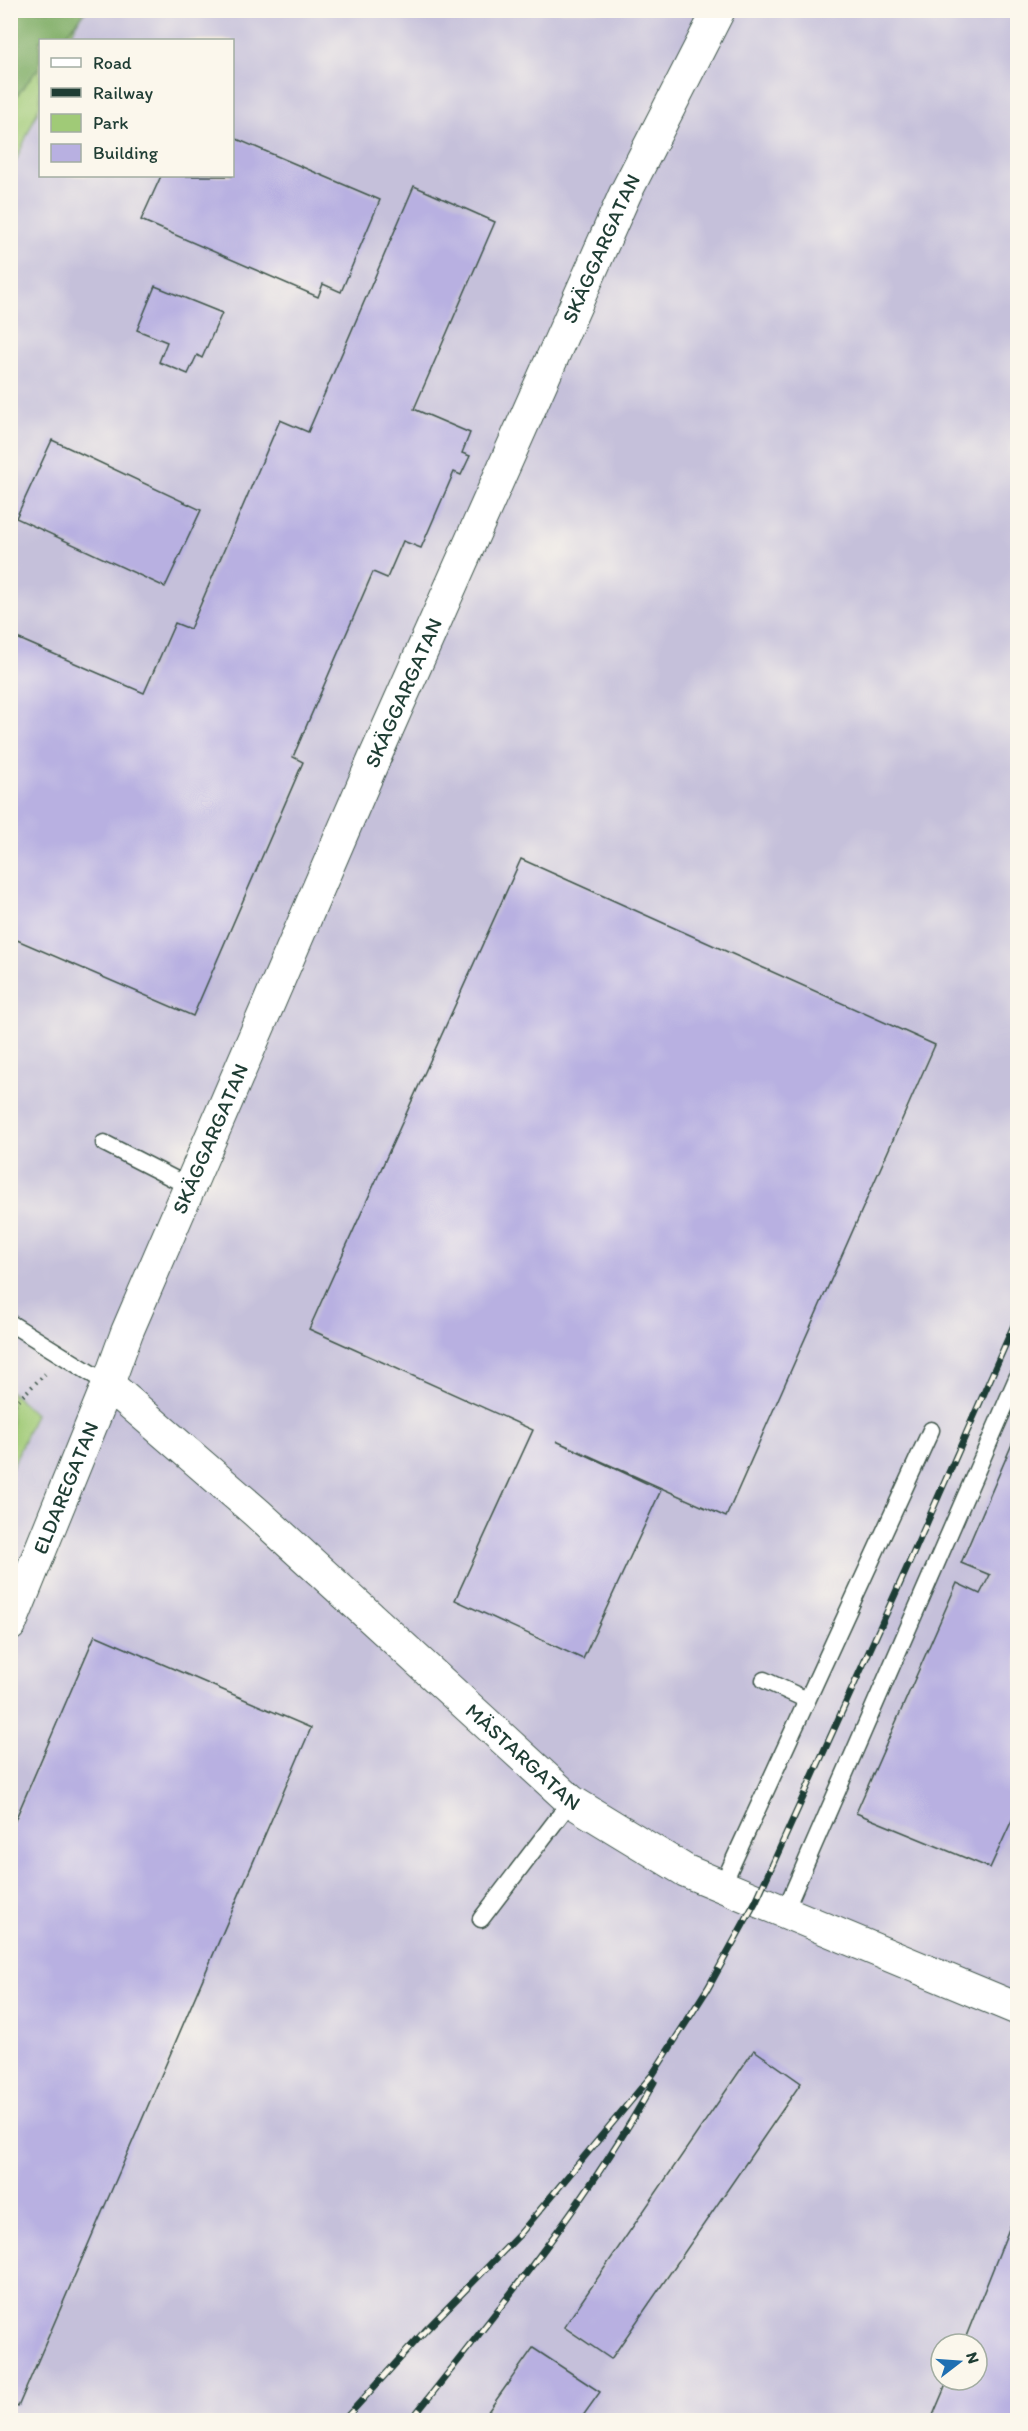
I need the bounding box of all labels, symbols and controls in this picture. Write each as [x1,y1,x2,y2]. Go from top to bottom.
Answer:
legend [39,39,234,177]
text: Road [93,52,132,74]
text: Railway [93,82,154,104]
text: Park [93,112,128,134]
text: Building [93,142,159,164]
street label: SKÄGGARGATAN [556,170,645,327]
street label: SKÄGGARGATAN [359,614,447,771]
street label: SKÄGGARGATAN [167,1060,253,1217]
street label: ELDAREGATAN [27,1418,103,1558]
street label: MÄSTARGATAN [461,1698,585,1816]
north arrow [929,2332,989,2392]
text: N [962,2350,984,2366]

